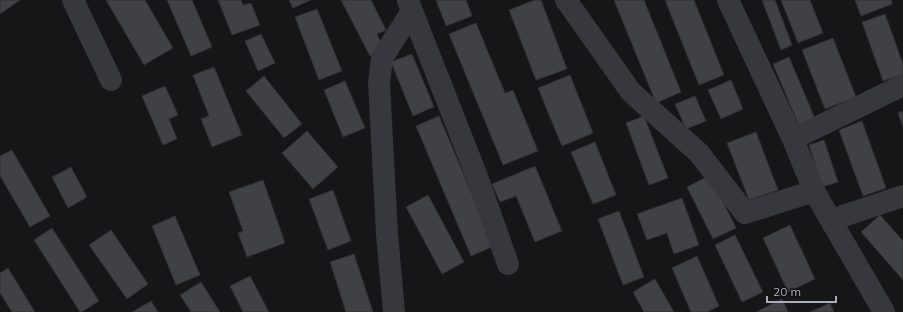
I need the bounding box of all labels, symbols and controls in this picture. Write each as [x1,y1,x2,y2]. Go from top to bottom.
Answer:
scale bar [767,278,836,304]
text: 20 m [773,284,801,299]

